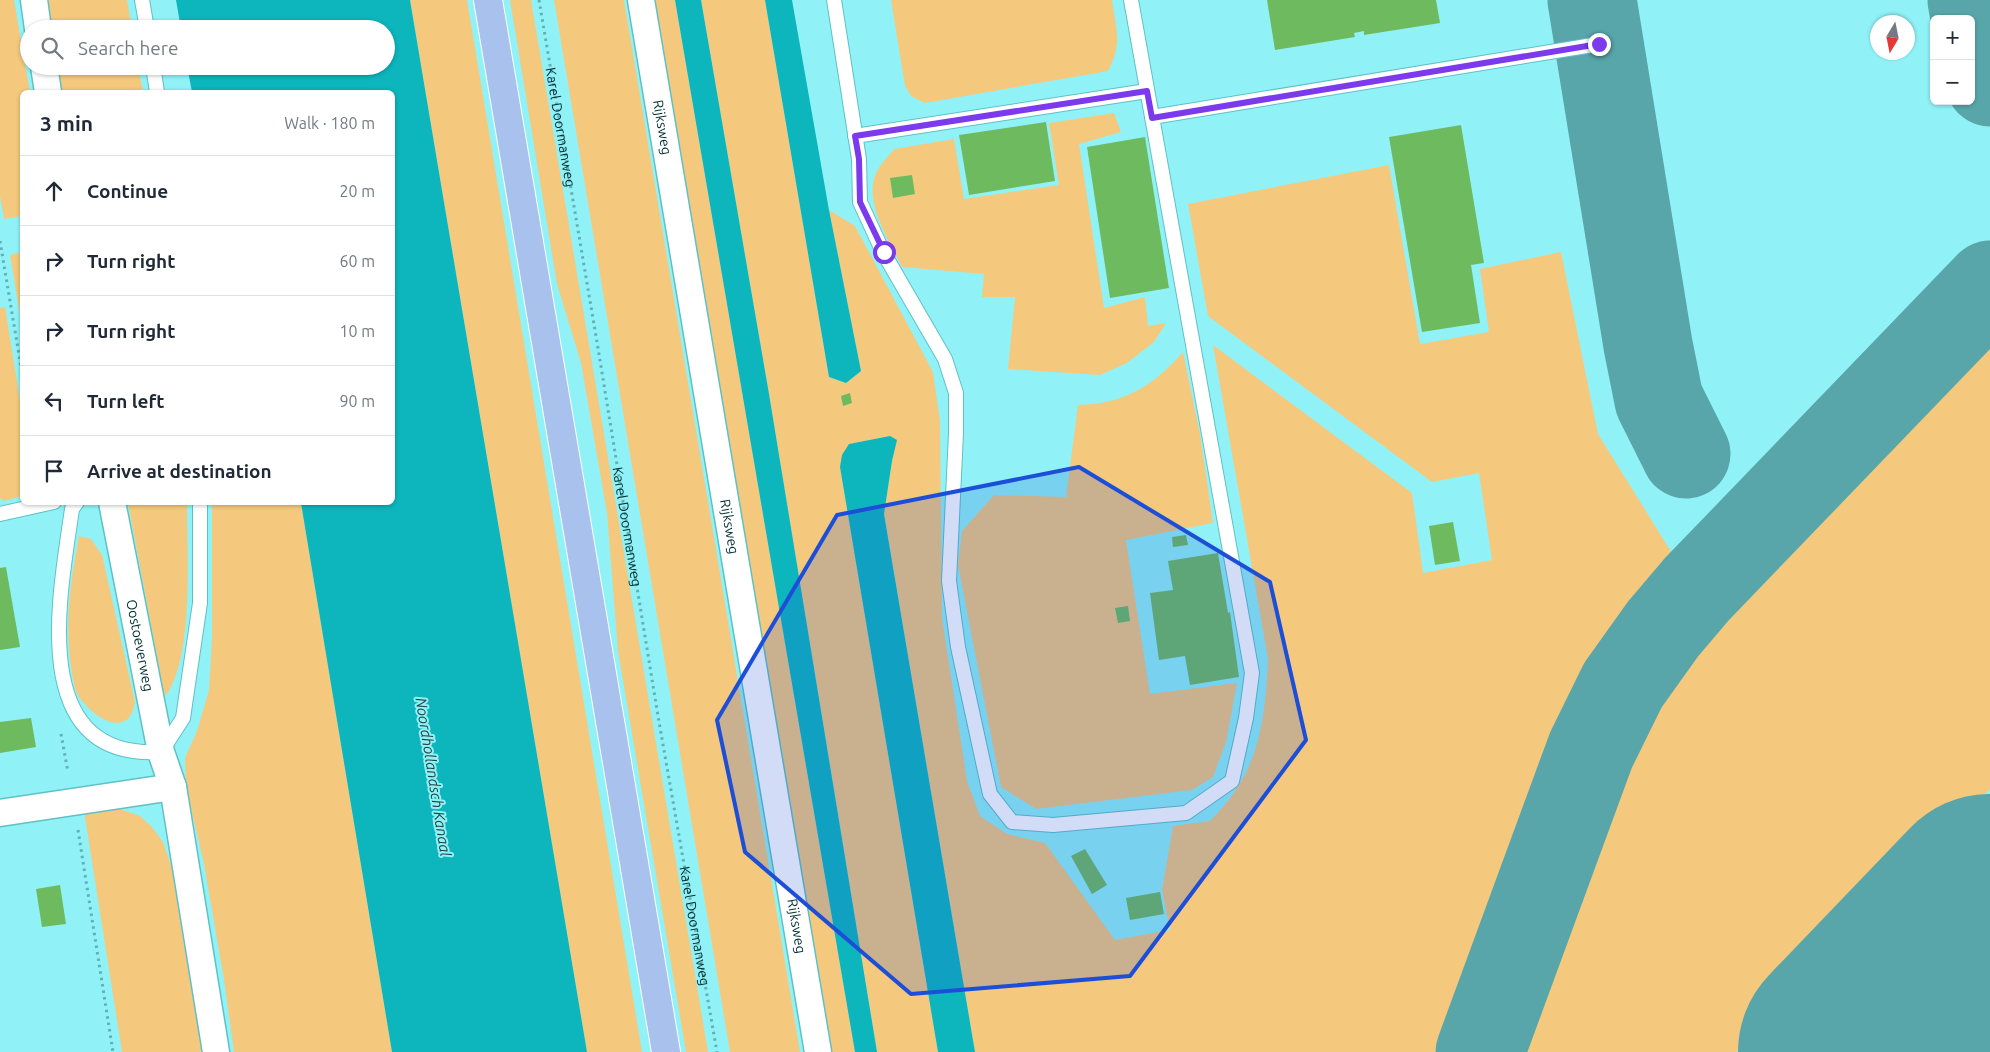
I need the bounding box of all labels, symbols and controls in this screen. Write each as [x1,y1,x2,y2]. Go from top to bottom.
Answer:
north arrow [1870,15,1915,60]
map controls [1930,15,1975,105]
button: + [1930,15,1975,60]
search box [20,20,395,75]
route end [1588,33,1611,56]
icon: search [38,34,66,62]
text: Search here [78,37,178,59]
button: − [1930,60,1975,105]
street label: Karel Doormanweg [543,66,579,188]
street label: Rijksweg [650,99,675,156]
text: 3 min [40,111,93,135]
text: Walk · 180 m [284,114,375,132]
icon: ahead [40,177,68,205]
text: Continue [87,180,168,202]
text: 20 m [339,182,375,200]
route start [873,241,896,264]
icon: right [40,247,68,275]
text: Turn right [87,250,175,272]
text: 60 m [339,252,375,270]
icon: right [40,317,68,345]
text: Turn right [87,320,175,342]
text: 10 m [339,322,375,340]
icon: left [40,387,68,415]
text: Turn left [87,390,165,412]
text: 90 m [339,392,375,410]
icon: arrive [40,457,68,485]
text: Arrive at destination [87,460,272,482]
street label: Karel Doormanweg [609,466,645,588]
street label: Rijksweg [717,498,742,555]
street label: Oostoeverweg [123,598,157,693]
water label: Noordhollandsch Kanaal [413,696,455,858]
street label: Karel Doormanweg [677,865,713,987]
street label: Rijksweg [784,897,809,955]

